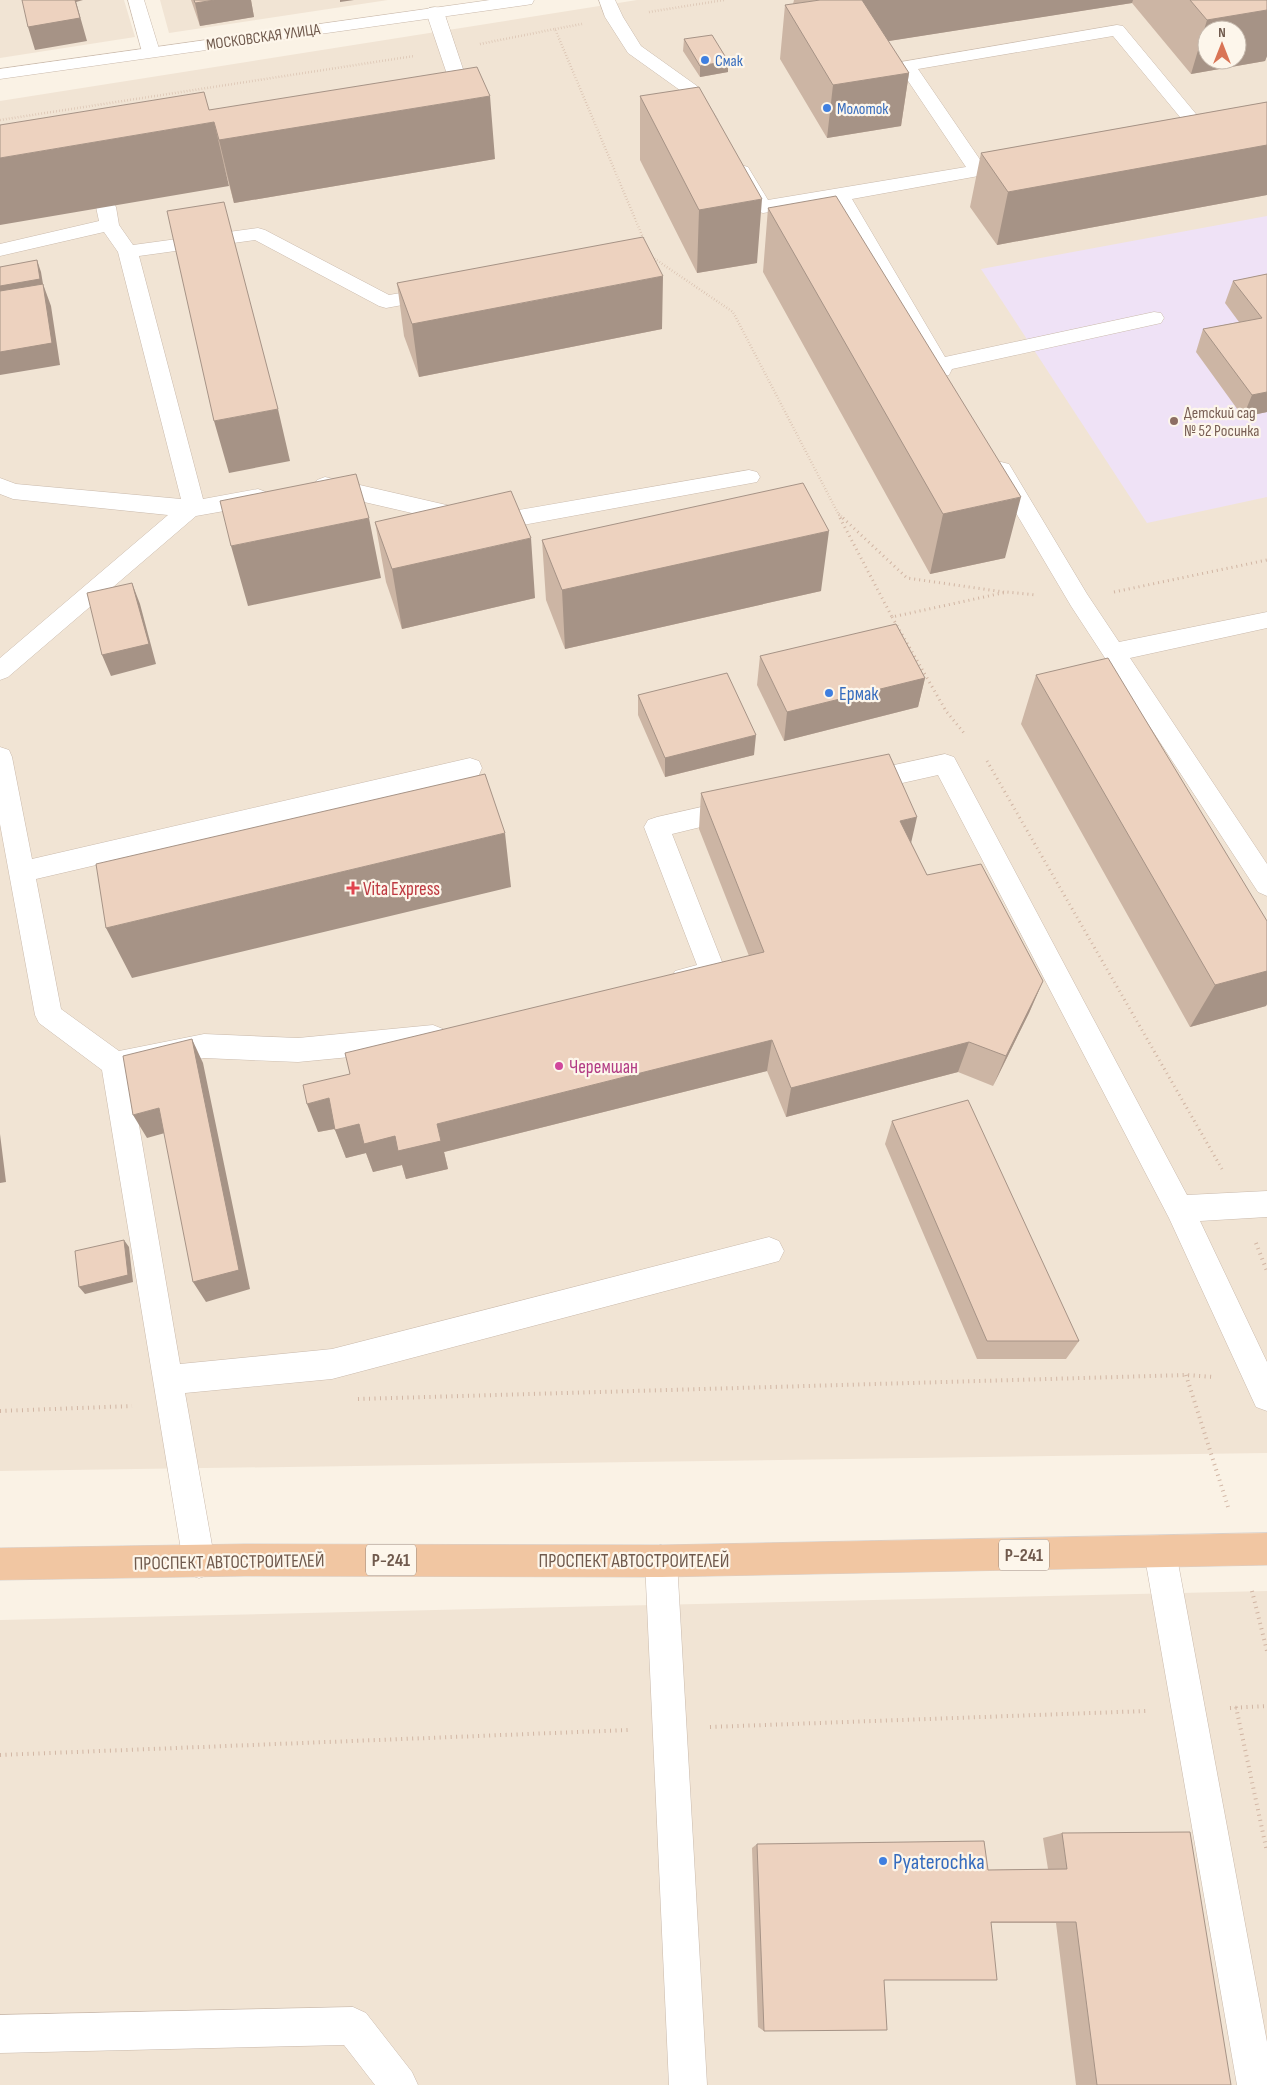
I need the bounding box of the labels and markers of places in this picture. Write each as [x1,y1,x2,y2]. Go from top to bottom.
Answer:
place label: Смак [715,52,744,71]
marker: Смак [699,54,711,66]
place label: Молоток [837,100,889,119]
marker: Молоток [821,102,833,114]
place label: Детский сад № 52 Росинка [1184,404,1259,441]
marker: Детский сад № 52 Росинка [1168,415,1180,427]
place label: Ермак [839,683,879,706]
marker: Ермак [823,687,835,699]
place label: Vita Express [363,878,440,901]
marker: Vita Express [347,882,359,894]
place label: Черемшан [569,1056,638,1079]
marker: Черемшан [553,1060,565,1072]
place label: Pyaterochka [893,1849,985,1876]
marker: Pyaterochka [877,1855,889,1867]

